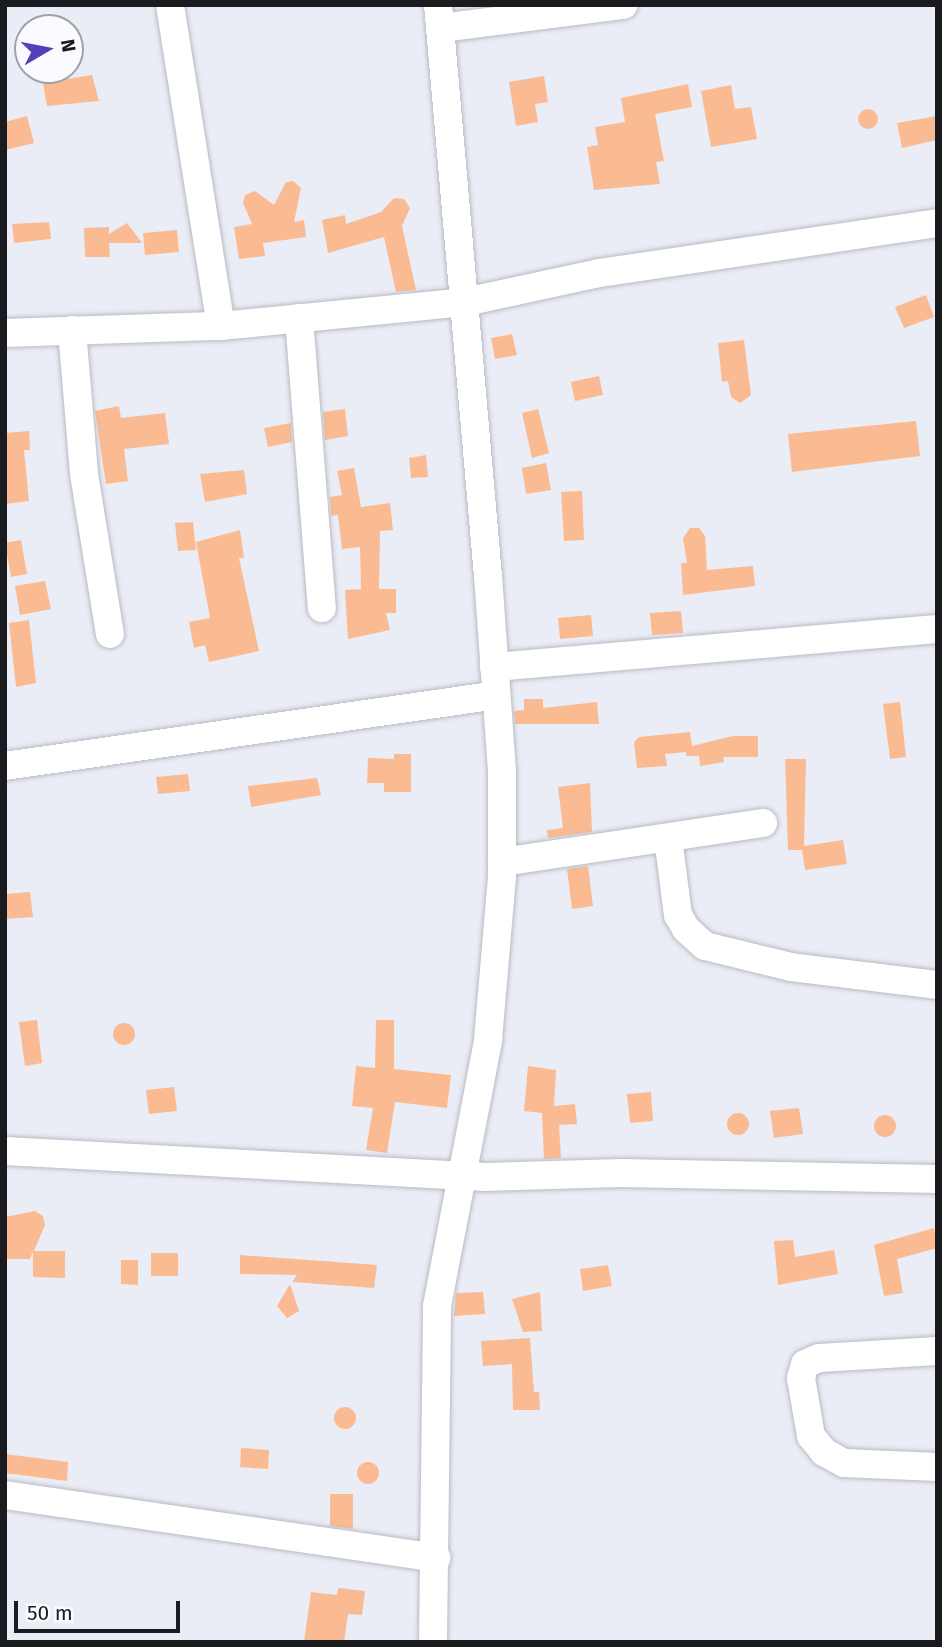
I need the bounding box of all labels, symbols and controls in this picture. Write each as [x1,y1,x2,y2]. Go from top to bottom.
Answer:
north arrow [14,14,84,84]
text: N [56,37,81,54]
scale bar [18,1588,184,1632]
text: 50 m [27,1600,73,1626]

